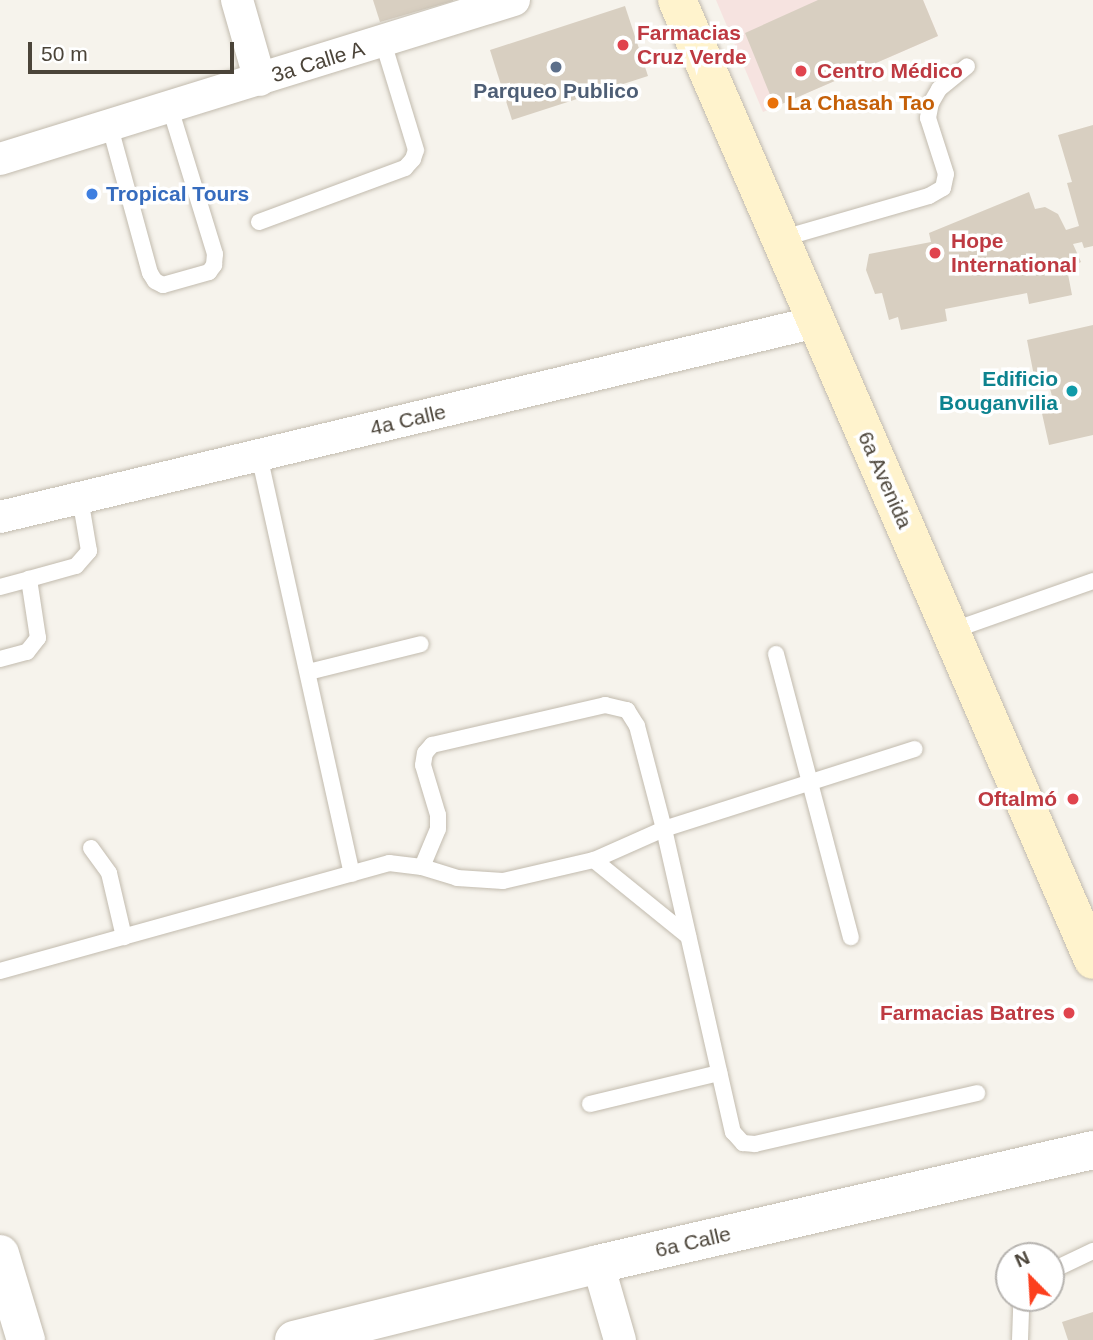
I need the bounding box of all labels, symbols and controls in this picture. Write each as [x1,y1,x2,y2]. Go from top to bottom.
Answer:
place label: Farmacias Cruz Verde [637,20,747,70]
scale bar [32,28,238,72]
street label: 3a Calle A [268,36,368,88]
marker: Farmacias Cruz Verde [615,37,631,53]
text: 50 m [41,42,88,65]
place label: Centro Médico [817,58,963,84]
marker: Parqueo Publico [548,59,564,75]
marker: Centro Médico [791,61,811,81]
place label: Parqueo Publico [473,78,639,104]
place label: La Chasah Tao [787,90,935,116]
marker: La Chasah Tao [765,95,781,111]
place label: Tropical Tours [106,181,249,207]
marker: Tropical Tours [84,186,100,202]
place label: Hope International [951,228,1077,278]
marker: Hope International [925,243,945,263]
place label: Edificio Bouganvilia [939,366,1058,416]
marker: Edificio Bouganvilia [1064,383,1080,399]
street label: 4a Calle [368,399,448,441]
street label: 6a Avenida [852,427,918,533]
place label: Oftalmó [978,786,1057,812]
marker: Oftalmó [1063,789,1083,809]
place label: Farmacias Batres [880,1000,1055,1026]
marker: Farmacias Batres [1061,1005,1077,1021]
street label: 6a Calle [653,1221,733,1263]
north arrow [995,1242,1065,1312]
text: N [1012,1247,1033,1272]

